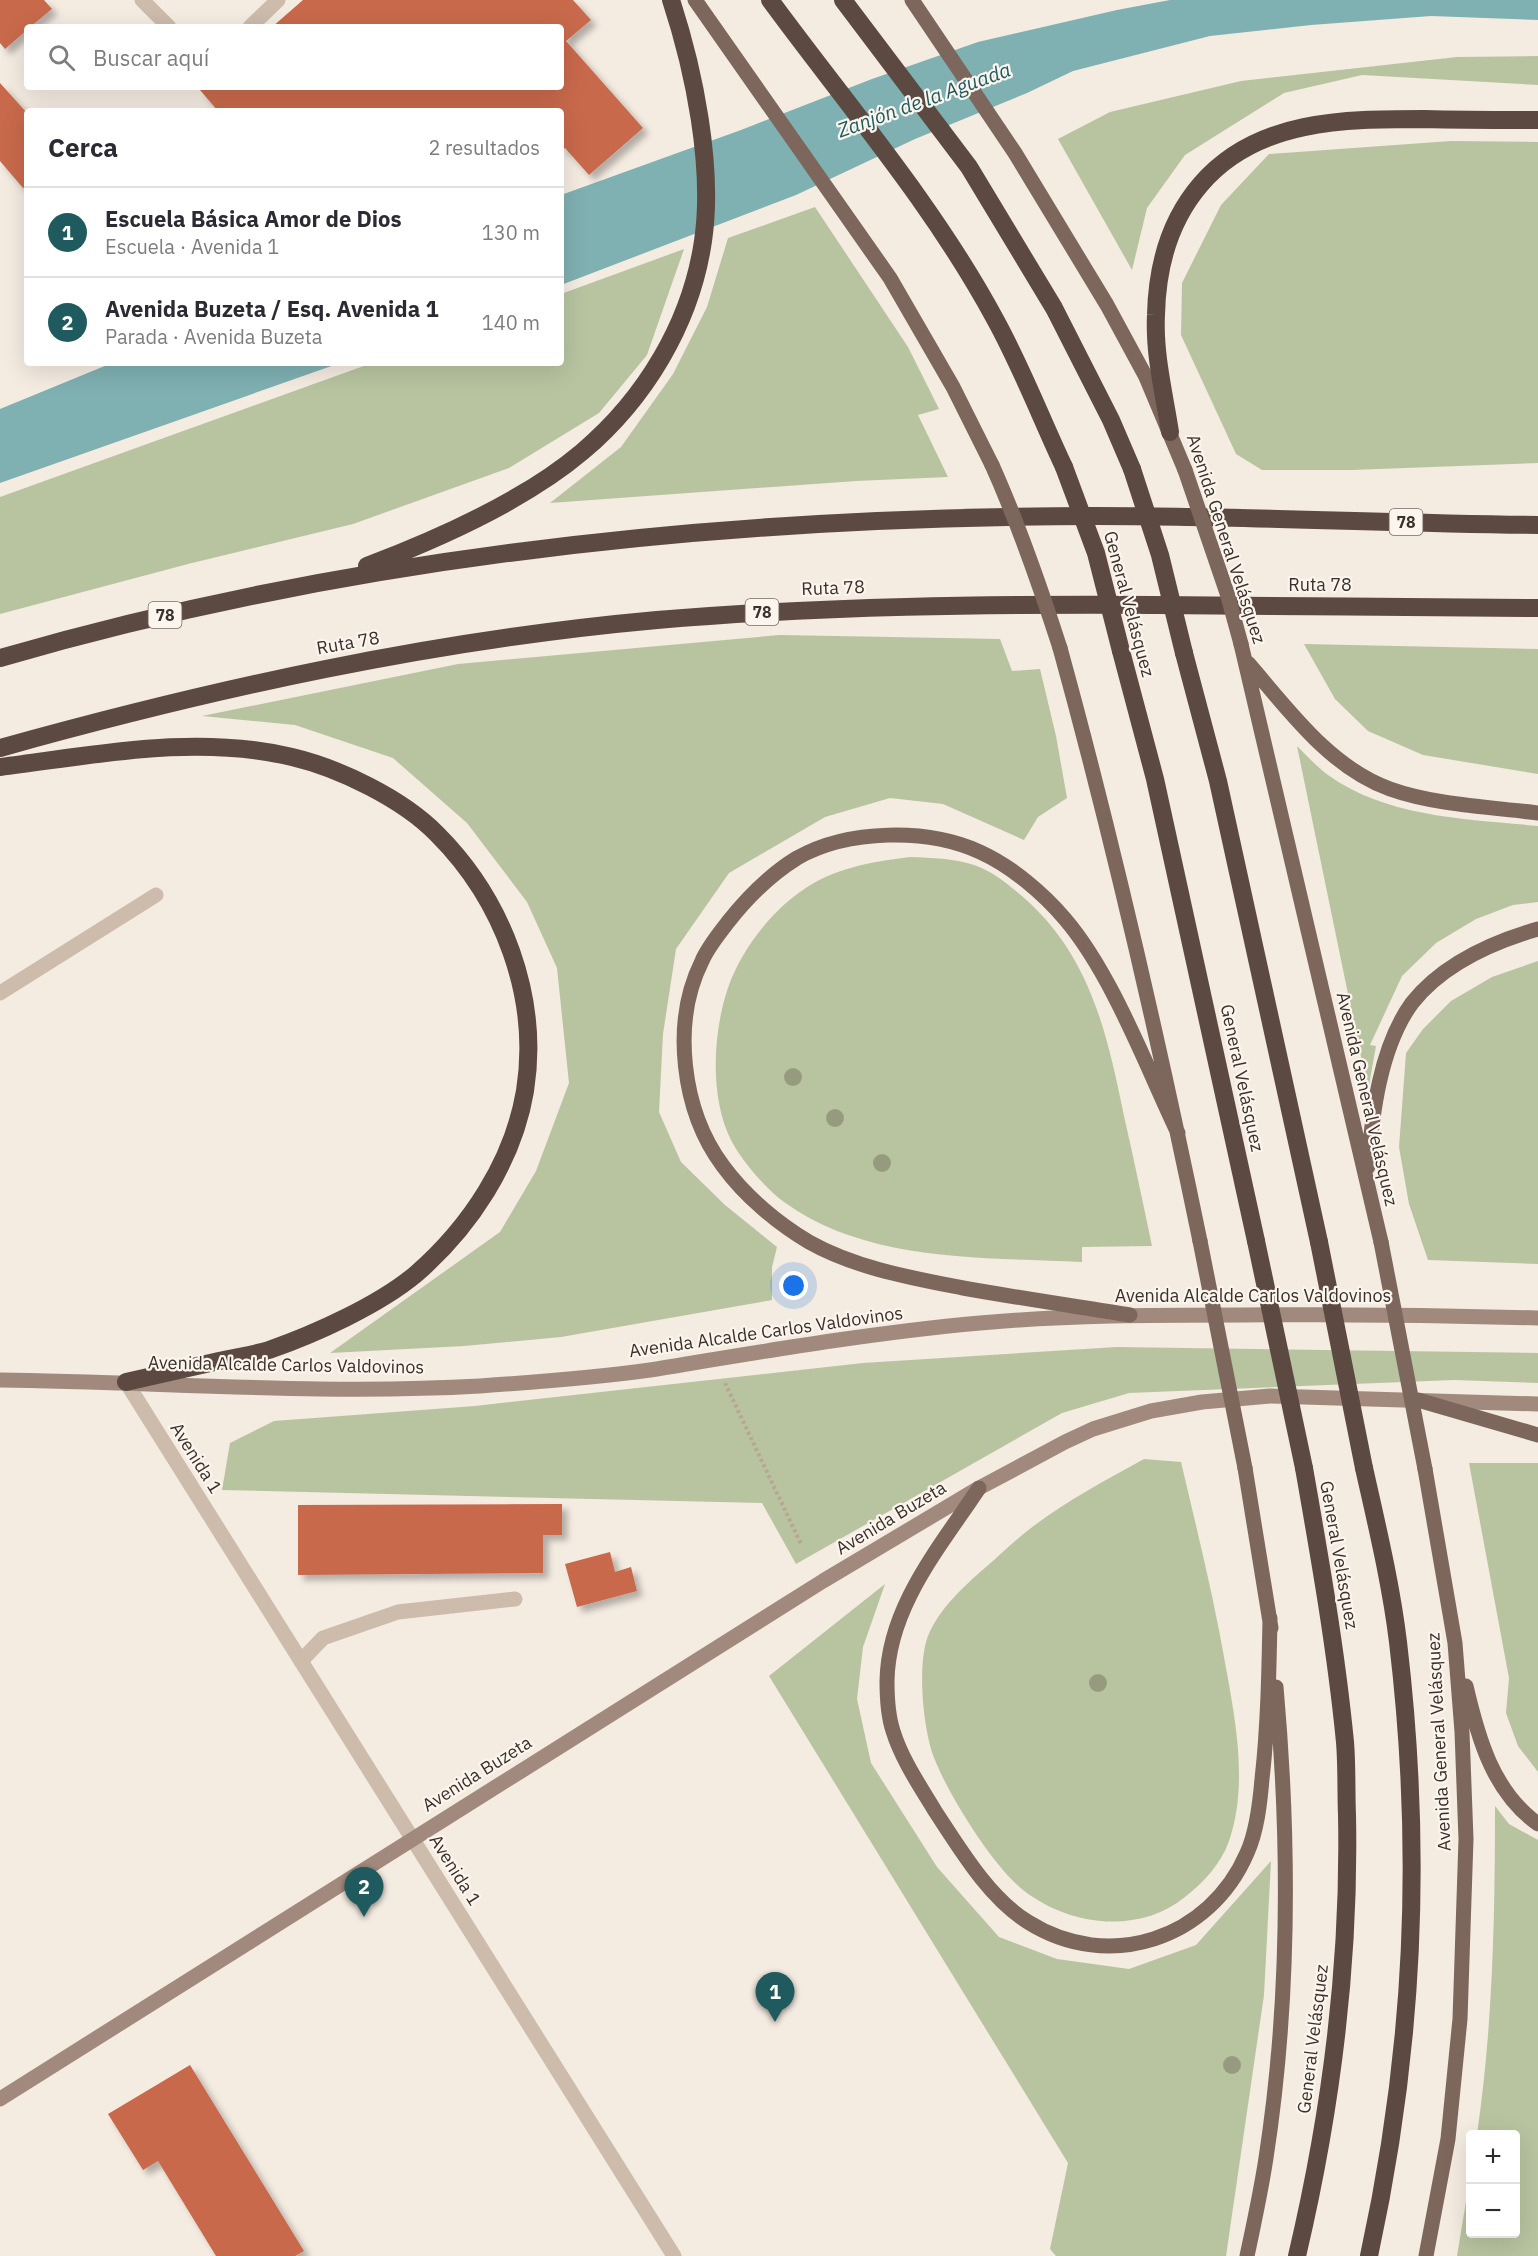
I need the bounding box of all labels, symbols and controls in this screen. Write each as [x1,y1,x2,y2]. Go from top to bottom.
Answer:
search box [24,24,564,90]
icon: search [45,41,78,74]
text: Buscar aquí [93,43,209,72]
water label: Zanjón de la Aguada [832,56,1014,144]
text: Cerca [48,130,118,164]
text: 2 resultados [428,134,540,161]
text: Escuela Básica Amor de Dios [105,204,402,233]
text: 1 [62,219,74,246]
text: 130 m [482,219,540,246]
text: Escuela · Avenida 1 [105,233,279,260]
text: Avenida Buzeta / Esq. Avenida 1 [105,294,439,323]
text: 2 [62,309,74,336]
text: 140 m [482,309,540,336]
text: Parada · Avenida Buzeta [105,323,322,350]
street label: Avenida General Velásquez [1182,431,1271,647]
road number: 78 [1390,509,1422,535]
street label: General Velásquez [1099,528,1160,679]
street label: Ruta 78 [1288,573,1352,596]
street label: Ruta 78 [801,575,865,600]
road number: 78 [746,599,778,625]
road number: 78 [148,602,182,628]
street label: Ruta 78 [315,626,381,659]
street label: Avenida General Velásquez [1332,990,1403,1208]
street label: General Velásquez [1216,1002,1269,1154]
your location [779,1271,808,1300]
street label: Avenida Alcalde Carlos Valdovinos [1115,1284,1391,1307]
street label: Avenida Alcalde Carlos Valdovinos [627,1301,904,1362]
street label: Avenida Alcalde Carlos Valdovinos [148,1351,424,1378]
street label: Avenida 1 [166,1418,227,1498]
street label: Avenida Buzeta [831,1475,950,1560]
street label: General Velásquez [1315,1479,1364,1631]
street label: Avenida General Velásquez [1421,1632,1456,1852]
street label: Avenida Buzeta [418,1731,536,1816]
street label: Avenida 1 [425,1830,486,1910]
pin: 2 [344,1868,384,1917]
street label: General Velásquez [1292,1963,1333,2115]
pin: 1 [756,1972,794,2022]
map controls [1466,2130,1520,2238]
button: + [1466,2130,1520,2184]
button: − [1466,2184,1520,2238]

